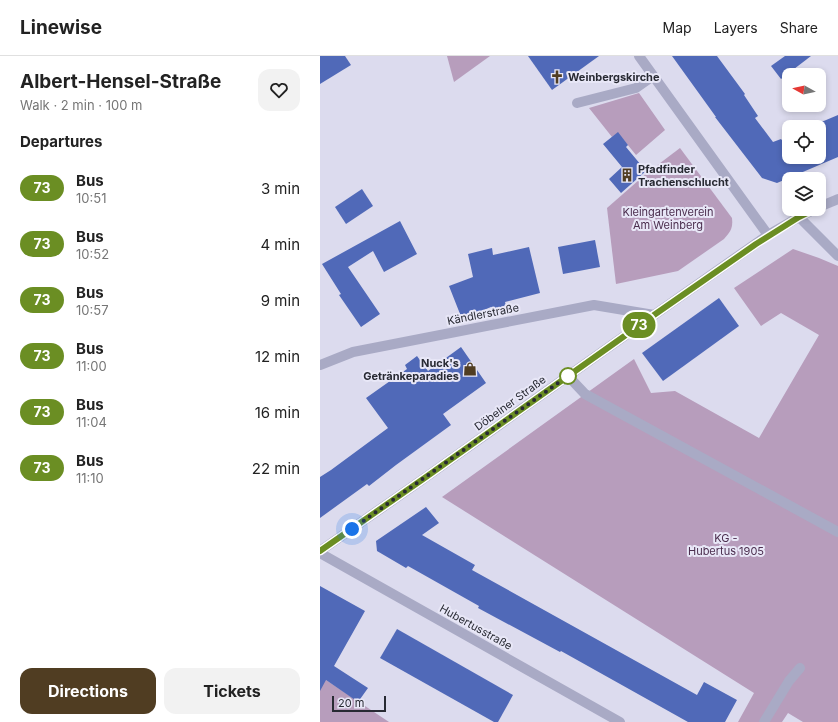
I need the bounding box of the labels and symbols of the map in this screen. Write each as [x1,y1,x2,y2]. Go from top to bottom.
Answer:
north arrow [782,68,826,112]
church icon: Weinbergskirche [549,69,565,85]
place label: Weinbergskirche [568,70,660,84]
place label: Pfadfinder Trachenschlucht [638,162,729,189]
building icon: Pfadfinder Trachenschlucht [619,167,635,183]
park label: Kleingartenverein Am Weinberg [622,205,714,232]
street label: Kändlerstraße [446,300,520,328]
line badge: 73 [621,312,657,338]
place label: Nuck's Getränkeparadies [363,356,459,383]
shop icon: Nuck's Getränkeparadies [462,361,478,377]
unlabelled marker [559,367,577,385]
street label: Döbelner Straße [472,372,548,434]
your location [342,519,362,539]
park label: KG - Hubertus 1905 [688,531,764,558]
street label: Hubertusstraße [437,601,515,653]
scale bar [332,694,386,713]

